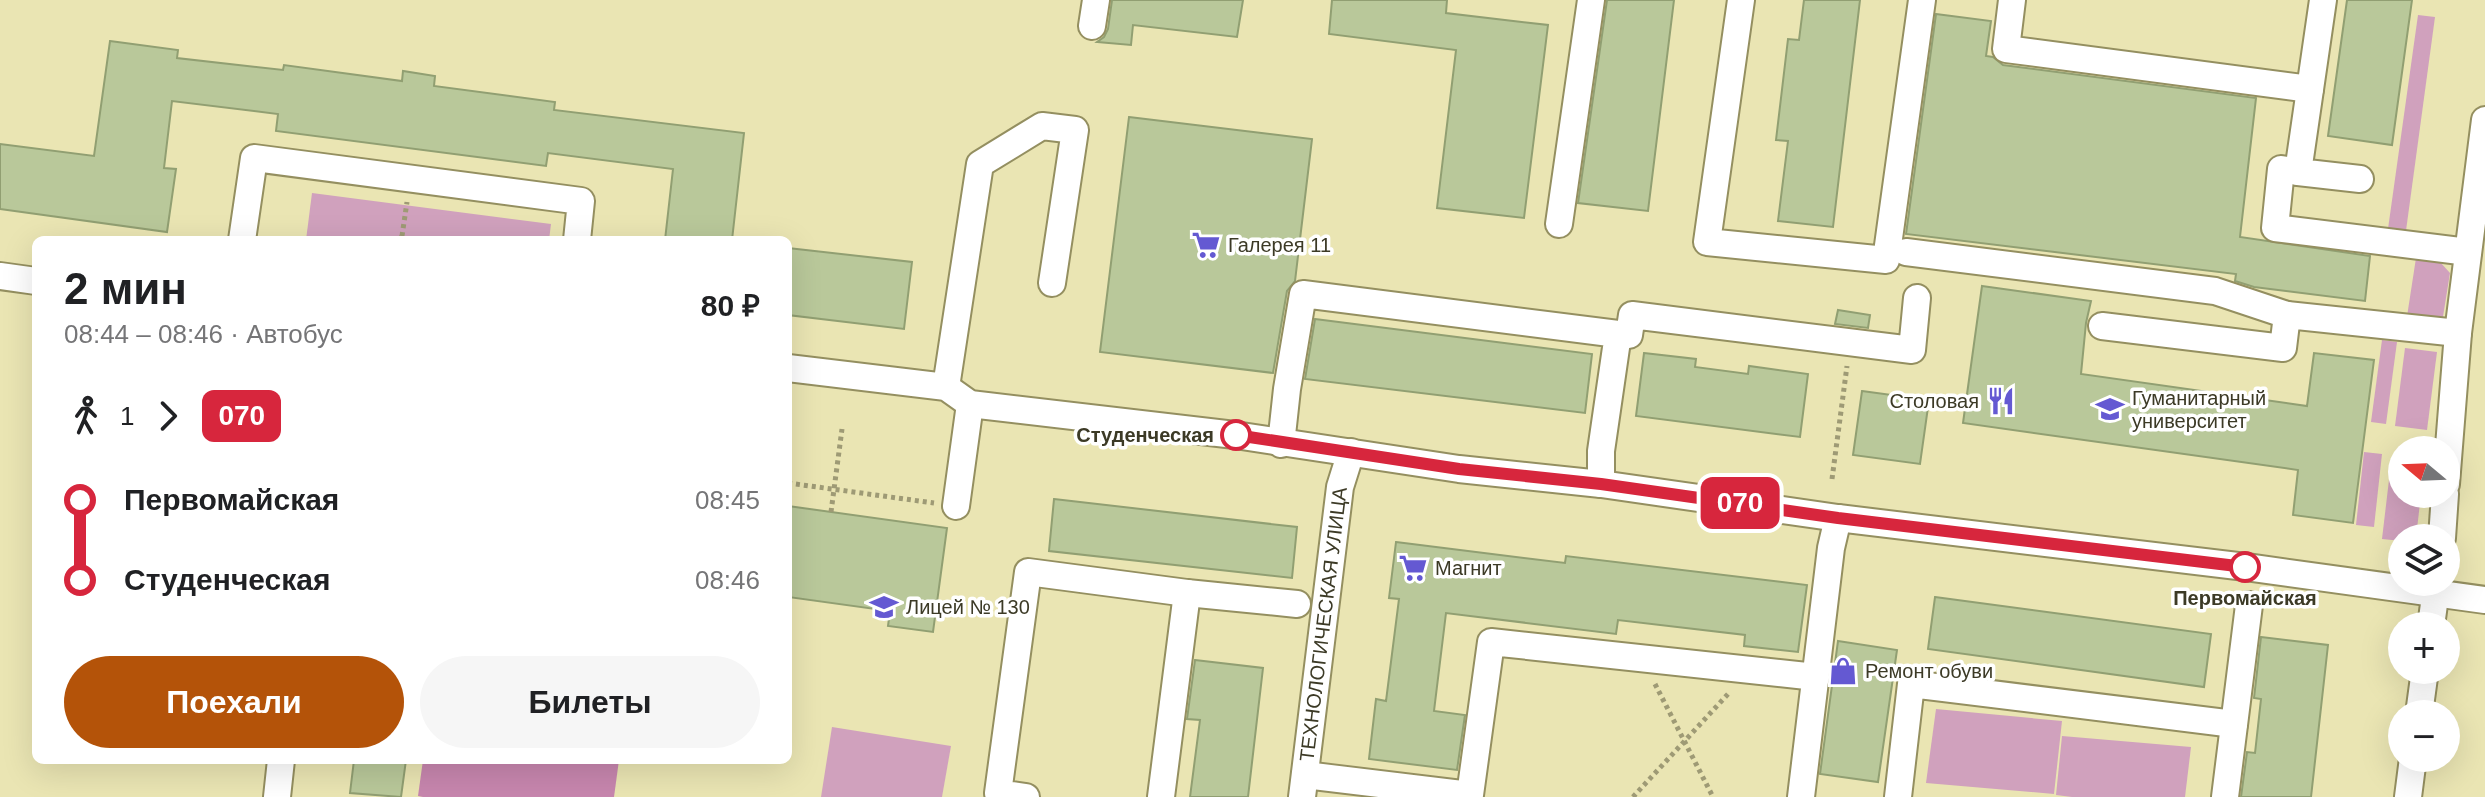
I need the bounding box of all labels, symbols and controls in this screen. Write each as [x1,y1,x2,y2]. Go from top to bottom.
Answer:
supermarket icon: Галерея 11 [1191,230,1221,260]
place label: Галерея 11 [1228,234,1331,256]
text: 2 мин [64,264,187,313]
text: 80 ₽ [701,289,760,322]
text: 08:44 – 08:46 · Автобус [64,319,343,349]
restaurant icon: Столовая [1986,386,2016,416]
place label: Гуманитарный университет [2132,387,2266,432]
place label: Столовая [1890,390,1979,412]
icon: walk [64,394,108,438]
icon: forward [146,394,190,438]
school or university icon: Гуманитарный университет [2095,394,2125,424]
text: 070 [218,400,265,431]
text: 1 [120,401,134,431]
marker: Студенческая [1221,420,1251,450]
place label: Студенческая [1076,424,1214,446]
north arrow [2388,436,2460,508]
map controls [2388,436,2460,772]
line badge: 070 [1694,477,1786,529]
text: Первомайская [124,483,339,516]
text: 08:45 [695,485,760,515]
street label: ТЕХНОЛОГИЧЕСКАЯ УЛИЦА [1295,485,1351,763]
text: 070 [1717,487,1763,518]
button: layers [2388,524,2460,596]
marker: Первомайская [2230,552,2260,582]
supermarket icon: Магнит [1398,553,1428,583]
place label: Магнит [1435,557,1502,579]
text: Студенческая [124,563,330,596]
text: 08:46 [695,565,760,595]
place label: Первомайская [2173,587,2317,609]
school or university icon: Лицей № 130 [869,592,899,622]
place label: Лицей № 130 [906,596,1030,618]
button: + [2388,612,2460,684]
button: Поехали [64,656,404,748]
button: Билеты [420,656,760,748]
shop icon: Ремонт обуви [1828,656,1858,686]
place label: Ремонт обуви [1865,660,1993,682]
button: − [2388,700,2460,772]

